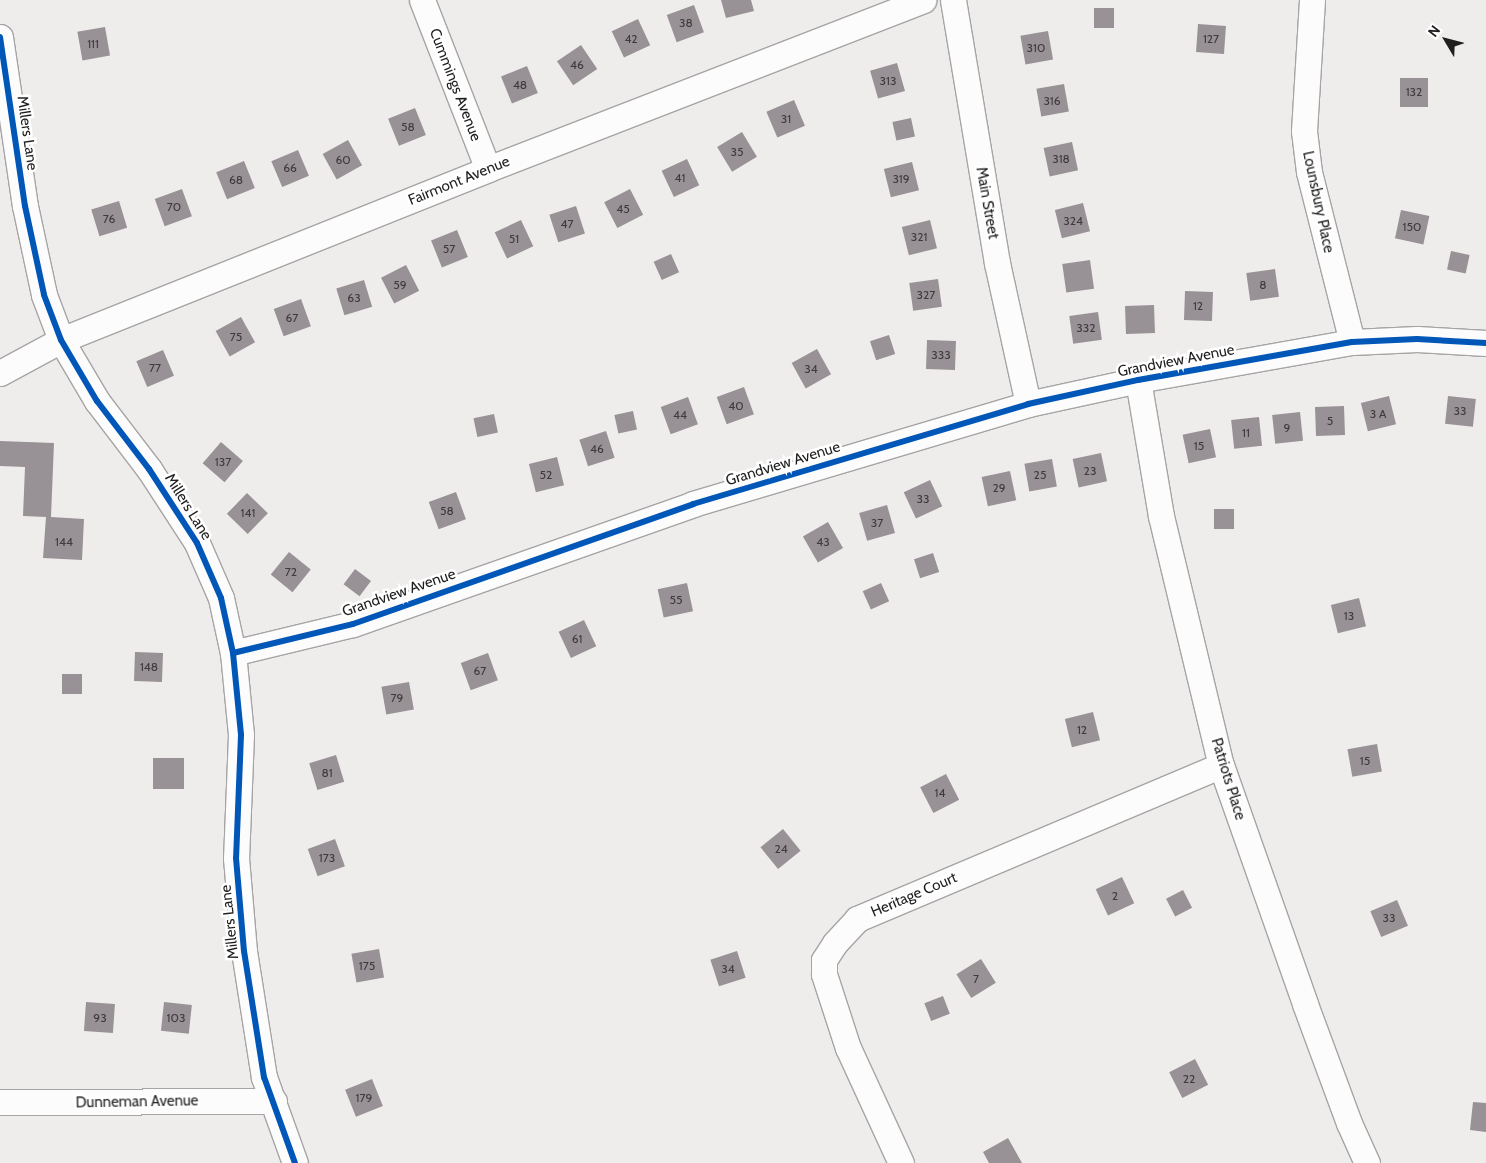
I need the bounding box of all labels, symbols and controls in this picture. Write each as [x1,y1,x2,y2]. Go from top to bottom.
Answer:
north arrow [1421,15,1471,65]
house number: 38 [679,16,693,30]
text: N [1424,22,1444,40]
street label: Cummings Avenue [425,26,485,144]
house number: 42 [624,32,638,46]
house number: 127 [1203,32,1219,46]
house number: 111 [87,37,99,51]
house number: 310 [1027,41,1045,55]
house number: 46 [570,58,584,72]
house number: 313 [880,74,896,88]
house number: 48 [513,78,527,92]
house number: 132 [1406,85,1422,99]
house number: 316 [1043,94,1061,108]
street label: Millers Lane [13,95,41,171]
house number: 31 [781,112,791,126]
house number: 58 [401,120,415,134]
house number: 35 [731,145,743,159]
street label: Lounsbury Place [1298,149,1338,255]
street label: Fairmont Avenue [406,152,512,210]
house number: 318 [1052,152,1070,166]
house number: 60 [335,153,351,167]
house number: 66 [283,161,297,175]
street label: Main Street [972,166,1002,240]
house number: 41 [675,171,685,185]
house number: 319 [892,172,910,186]
house number: 68 [229,173,243,187]
house number: 70 [167,200,181,214]
house number: 45 [616,202,630,216]
house number: 76 [103,212,115,226]
house number: 324 [1063,214,1083,228]
house number: 47 [561,217,573,231]
house number: 150 [1403,220,1421,234]
house number: 321 [911,230,927,244]
house number: 51 [509,232,519,246]
house number: 57 [443,242,455,256]
house number: 59 [393,278,407,292]
house number: 8 [1259,278,1267,292]
house number: 327 [917,288,935,302]
house number: 63 [347,291,361,305]
house number: 12 [1193,299,1203,313]
house number: 67 [286,311,298,325]
house number: 332 [1076,321,1096,335]
house number: 75 [230,330,242,344]
street label: Grandview Avenue [1116,341,1236,381]
house number: 333 [931,348,951,362]
house number: 77 [149,361,161,375]
house number: 34 [804,362,818,376]
house number: 40 [728,399,744,413]
house number: 33 [1454,404,1466,418]
house number: 3 A [1370,407,1386,421]
house number: 44 [673,408,687,422]
house number: 5 [1327,414,1333,428]
house number: 9 [1284,421,1290,435]
house number: 11 [1242,426,1250,440]
street label: Grandview Avenue [724,438,842,490]
house number: 15 [1194,439,1204,453]
house number: 46 [590,442,604,456]
house number: 137 [215,455,231,469]
house number: 23 [1084,464,1096,478]
house number: 52 [540,468,552,482]
house number: 25 [1034,468,1046,482]
street label: Millers Lane [160,470,216,544]
house number: 29 [992,481,1006,495]
house number: 33 [917,492,929,506]
house number: 58 [440,504,454,518]
house number: 141 [241,506,255,520]
house number: 37 [871,516,883,530]
house number: 144 [55,535,73,549]
house number: 43 [816,535,830,549]
house number: 72 [285,565,297,579]
street label: Grandview Avenue [340,565,458,621]
house number: 55 [670,593,682,607]
house number: 13 [1344,609,1354,623]
house number: 61 [572,632,582,646]
house number: 148 [140,660,158,674]
house number: 67 [474,664,486,678]
house number: 79 [391,691,403,705]
house number: 12 [1077,723,1087,737]
street label: Patriots Place [1207,736,1249,822]
house number: 15 [1360,754,1370,768]
house number: 81 [321,766,333,780]
house number: 14 [935,786,945,800]
house number: 24 [774,842,788,856]
house number: 173 [319,851,335,865]
street label: Heritage Court [868,869,960,921]
street label: Millers Lane [217,884,243,960]
house number: 2 [1112,889,1118,903]
house number: 33 [1383,911,1395,925]
house number: 175 [359,959,375,973]
house number: 34 [721,962,735,976]
house number: 7 [973,972,979,986]
house number: 93 [93,1011,107,1025]
house number: 103 [167,1011,185,1025]
house number: 22 [1183,1072,1195,1086]
house number: 179 [356,1091,372,1105]
street label: Dunneman Avenue [75,1092,199,1112]

